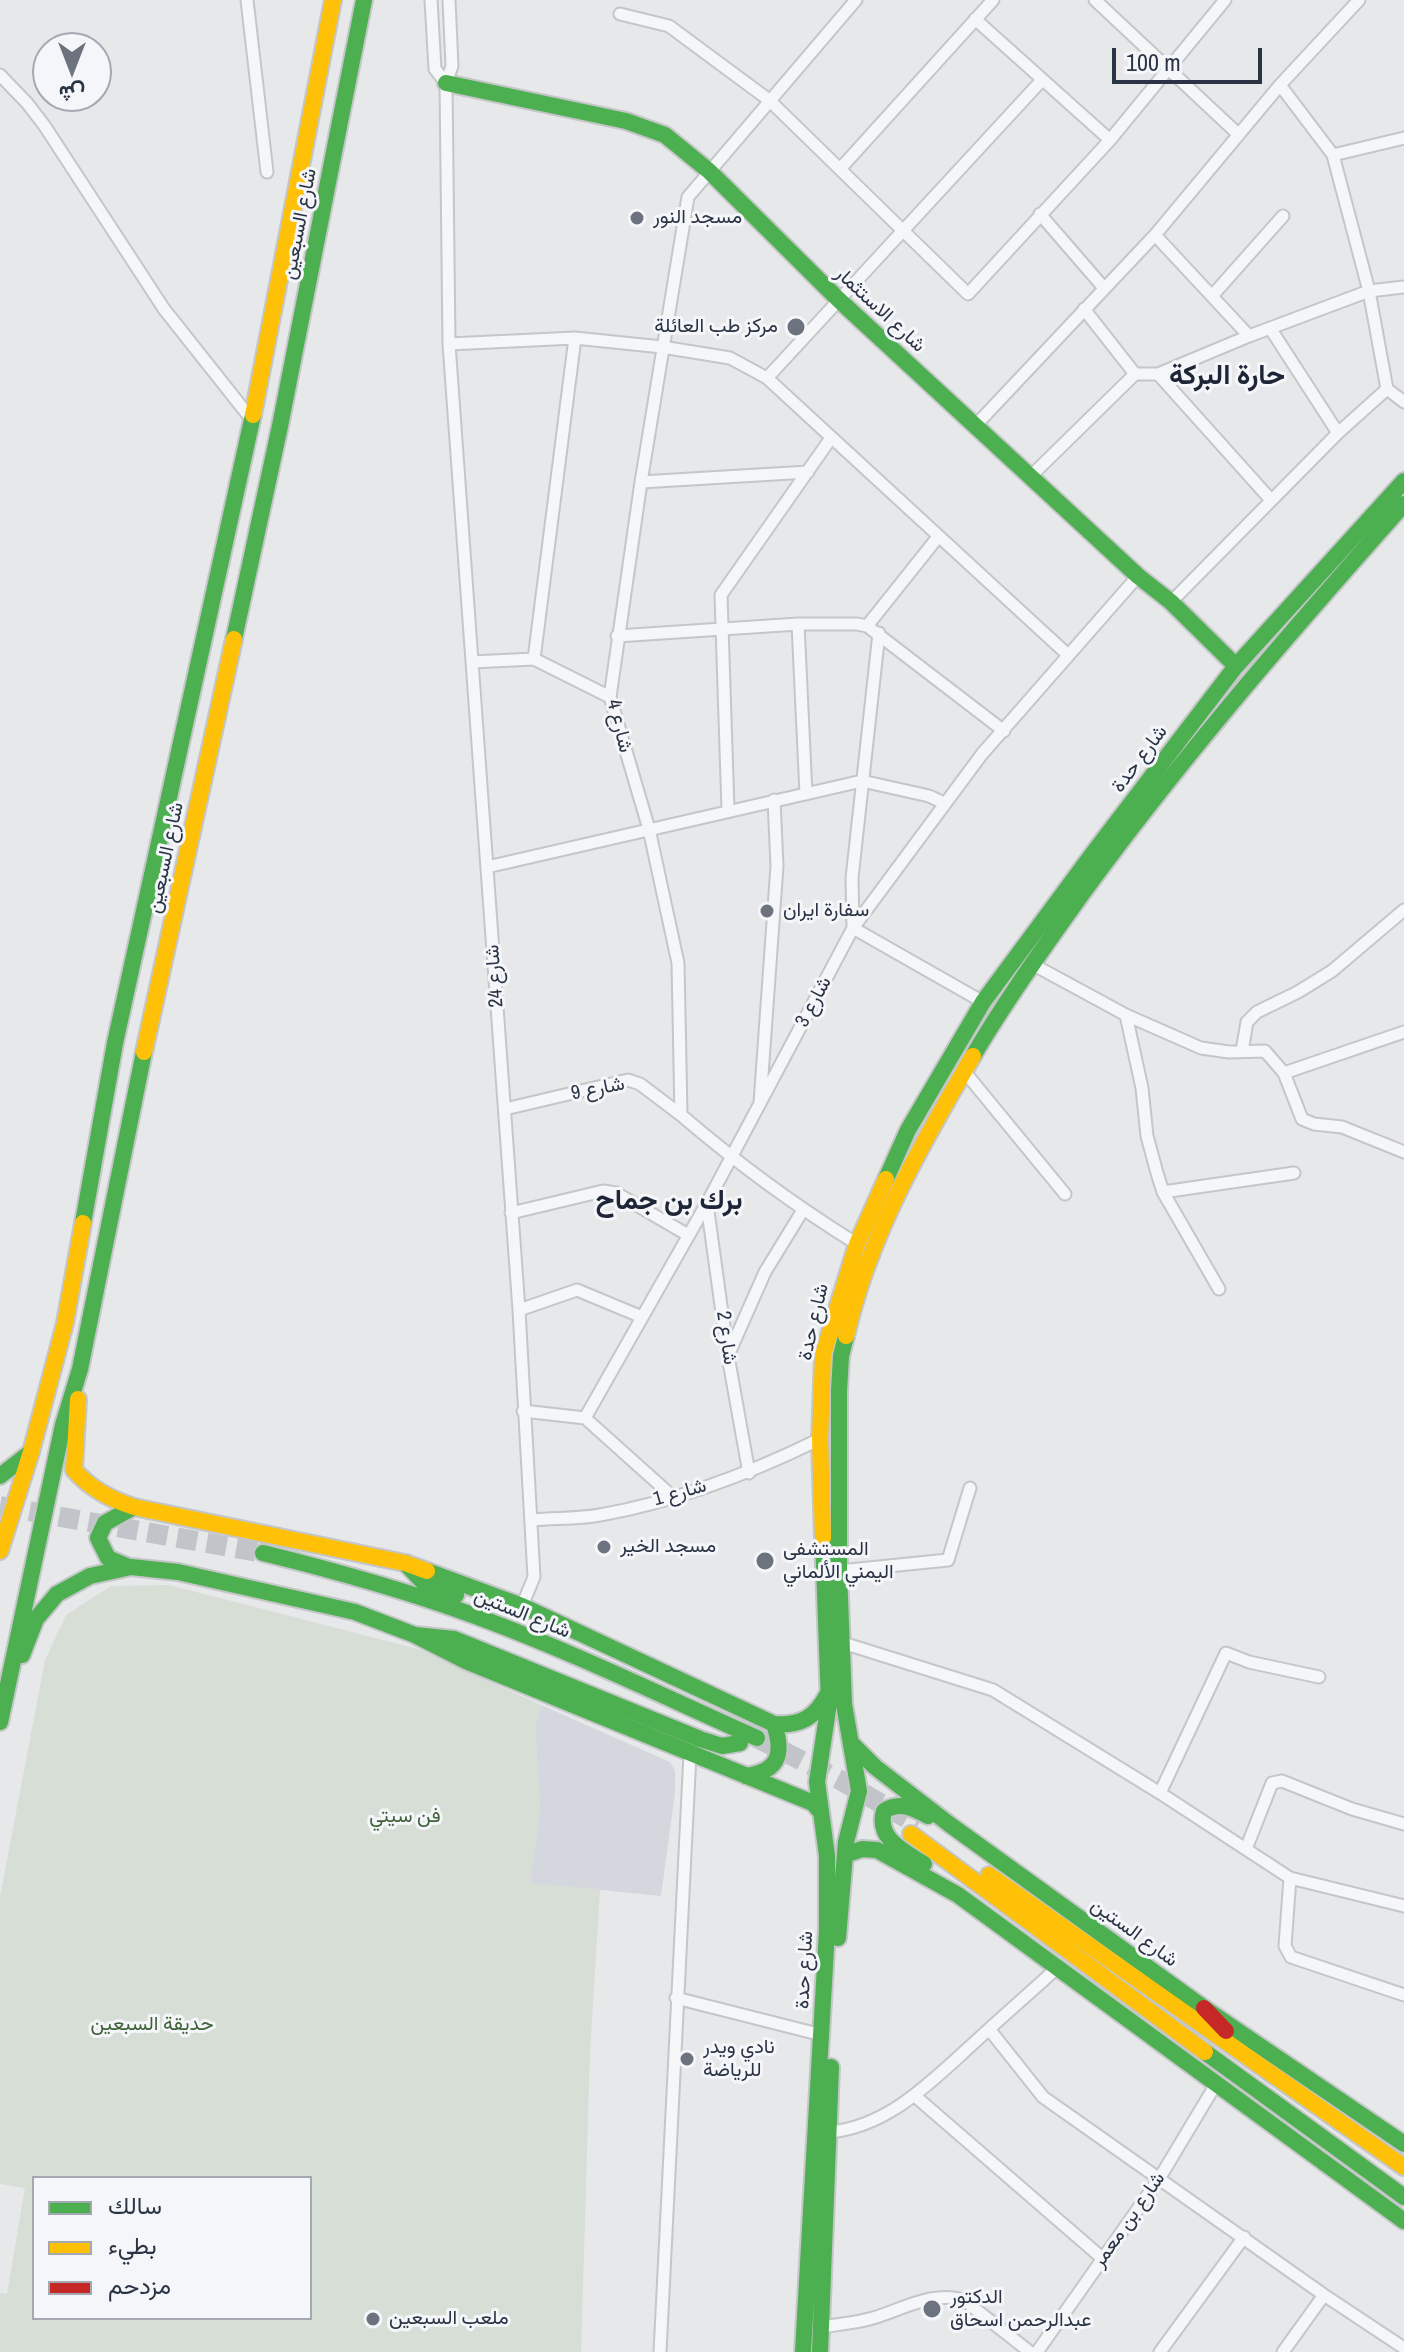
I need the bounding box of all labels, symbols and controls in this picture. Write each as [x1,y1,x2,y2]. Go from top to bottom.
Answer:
north arrow [32,32,112,112]
scale bar [1116,32,1266,82]
text: 100 m [1126,46,1181,78]
text: ش [59,79,85,109]
street label: شارع السبعين [277,166,323,282]
place label: مسجد النور [653,206,742,230]
marker: مسجد النور [628,209,646,227]
street label: شارع الاستثمار [830,262,930,358]
place label: مركز طب العائلة [654,315,778,339]
marker: مركز طب العائلة [785,316,807,338]
district label: حارة البركة [1169,359,1285,393]
street label: شارع 4 [601,697,637,755]
street label: شارع حدة [1107,721,1173,797]
street label: شارع السبعين [143,800,189,916]
place label: سفارة ايران [783,899,869,923]
marker: سفارة ايران [758,902,776,920]
street label: شارع 24 [481,944,509,1008]
street label: شارع 3 [791,973,837,1031]
street label: شارع 9 [569,1072,627,1106]
district label: برك بن جماح [596,1184,742,1218]
street label: شارع حدة [794,1281,834,1363]
street label: شارع 2 [710,1310,742,1366]
street label: شارع 1 [651,1474,709,1512]
place label: مسجد الخير [620,1535,716,1559]
marker: مسجد الخير [595,1538,613,1556]
place label: المستشفى اليمني الألماني [783,1538,894,1585]
marker: المستشفى اليمني الألماني [754,1550,776,1572]
street label: شارع الستين [470,1584,574,1644]
park label: فن سيتي [369,1805,441,1829]
street label: شارع الستين [1086,1893,1182,1973]
street label: شارع حدة [791,1930,819,2010]
park label: حديقة السبعين [90,2013,214,2037]
place label: نادي ويدر للرياضة [703,2036,775,2083]
marker: نادي ويدر للرياضة [678,2050,696,2068]
street label: شارع بن معمر [1087,2168,1171,2272]
legend [32,2176,312,2320]
text: سالك [108,2189,162,2221]
text: بطيء [108,2229,157,2261]
text: مزدحم [108,2269,171,2301]
place label: الدكتور عبدالرحمن اسحاق [950,2286,1092,2333]
marker: الدكتور عبدالرحمن اسحاق [921,2298,943,2320]
place label: ملعب السبعين [389,2307,509,2331]
marker: ملعب السبعين [364,2310,382,2328]

